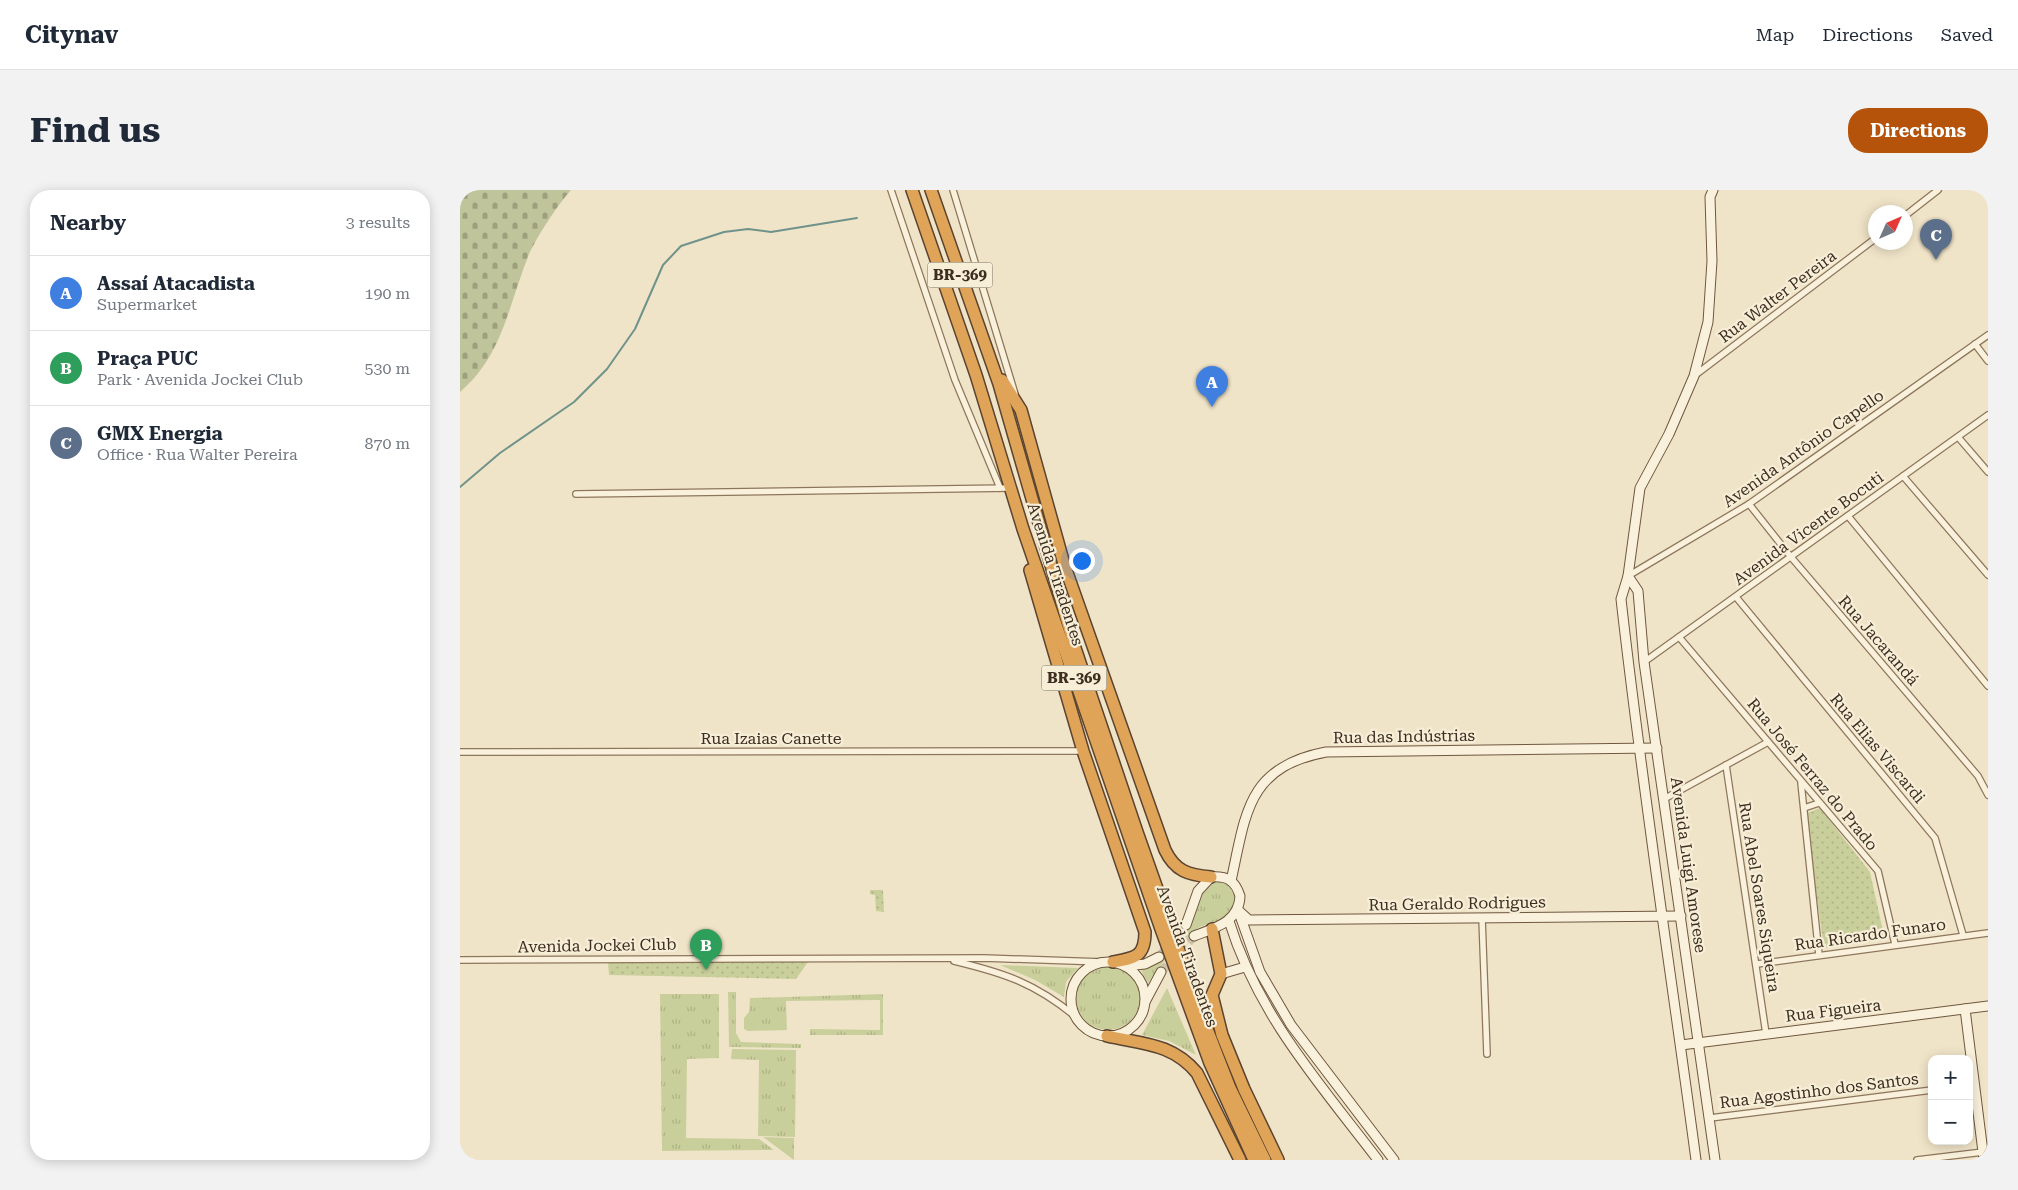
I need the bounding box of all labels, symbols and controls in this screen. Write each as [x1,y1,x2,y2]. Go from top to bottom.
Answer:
text: Citynav [25,21,118,49]
text: Map [1756,24,1794,45]
text: Directions [1822,24,1913,45]
text: Saved [1941,24,1993,45]
button: Directions [1848,108,1988,153]
text: Find us [30,110,160,151]
north arrow [1868,205,1913,250]
text: Nearby [50,211,126,235]
text: 3 results [346,213,410,232]
pin: C [1920,219,1952,260]
street label: Rua Walter Pereira [1715,246,1840,347]
road number: BR-369 [928,262,992,288]
text: Assaí Atacadista [97,272,255,295]
text: A [60,284,72,303]
text: 190 m [364,284,410,303]
text: Supermarket [97,295,197,314]
text: Praça PUC [97,347,198,370]
text: B [60,359,72,378]
text: 530 m [364,359,410,378]
pin: A [1196,366,1228,407]
text: Park · Avenida Jockei Club [97,370,303,389]
street label: Avenida Antônio Capello [1719,385,1888,511]
text: GMX Energia [97,422,223,445]
text: C [60,434,72,453]
text: 870 m [364,434,410,453]
text: Office · Rua Walter Pereira [97,445,298,464]
street label: Avenida Vicente Bocuti [1730,468,1887,589]
street label: Avenida Tiradentes [1023,500,1088,648]
your location [1069,548,1095,574]
street label: Rua Jacarandá [1835,592,1923,689]
road number: BR-369 [1042,666,1106,690]
street label: Rua Elias Viscardi [1826,690,1929,807]
street label: Rua José Ferraz do Prado [1743,694,1882,854]
street label: Rua das Indústrias [1333,726,1476,747]
street label: Rua Izaias Canette [700,729,842,748]
street label: Avenida Luigi Amorese [1667,776,1710,954]
street label: Rua Abel Soares Siqueira [1735,801,1784,994]
street label: Avenida Tiradentes [1153,883,1222,1030]
street label: Rua Geraldo Rodrigues [1368,892,1546,915]
street label: Rua Ricardo Funaro [1793,914,1947,955]
pin: B [690,929,722,970]
street label: Avenida Jockei Club [517,935,677,956]
street label: Rua Figueira [1784,995,1882,1026]
map controls [1928,1055,1973,1145]
button: + [1928,1055,1973,1100]
street label: Rua Agostinho dos Santos [1718,1069,1920,1112]
button: − [1928,1100,1973,1145]

